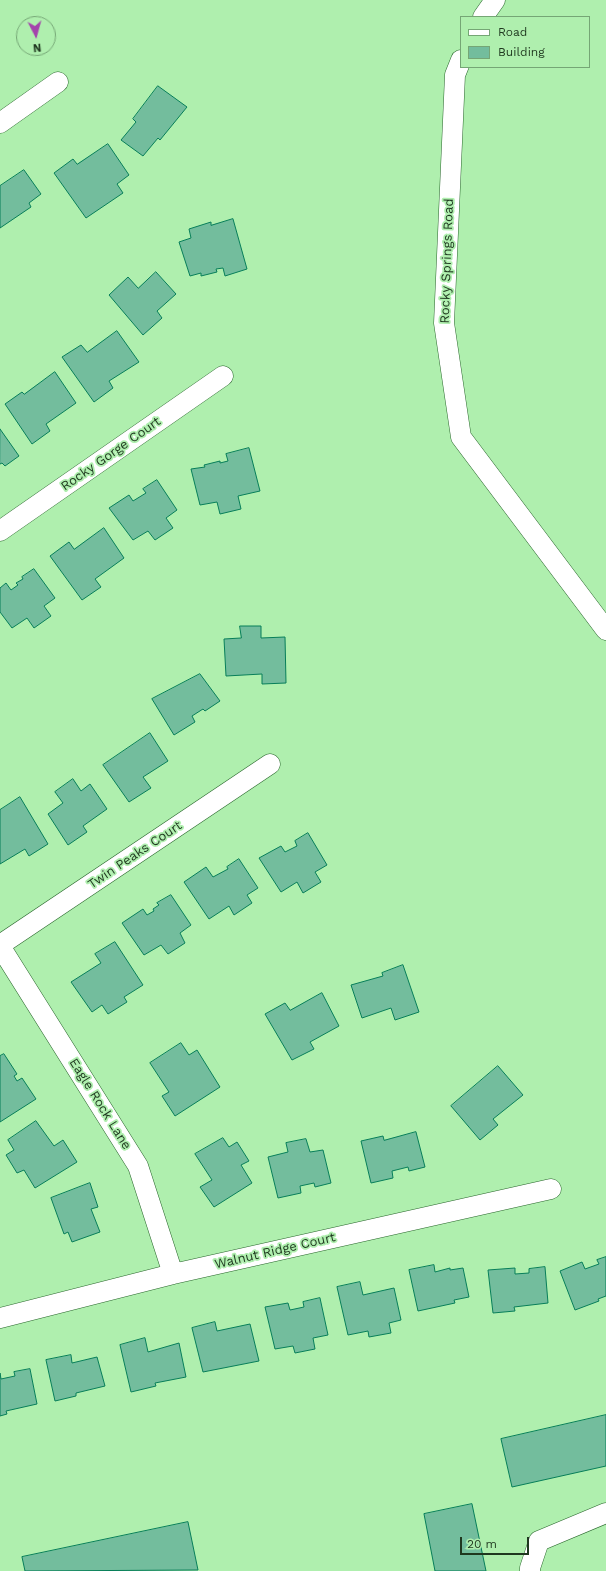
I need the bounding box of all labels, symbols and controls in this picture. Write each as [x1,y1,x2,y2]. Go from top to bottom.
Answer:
north arrow [16,16,56,56]
legend [460,16,590,68]
text: Road [498,25,527,39]
text: N [32,41,42,54]
text: Building [498,45,545,59]
street label: Rocky Springs Road [437,198,457,324]
street label: Rocky Gorge Court [58,414,164,494]
street label: Twin Peaks Court [85,818,185,892]
street label: Eagle Rock Lane [66,1056,134,1152]
street label: Walnut Ridge Court [213,1230,337,1272]
scale bar [462,1529,531,1555]
text: 20 m [467,1537,497,1551]

